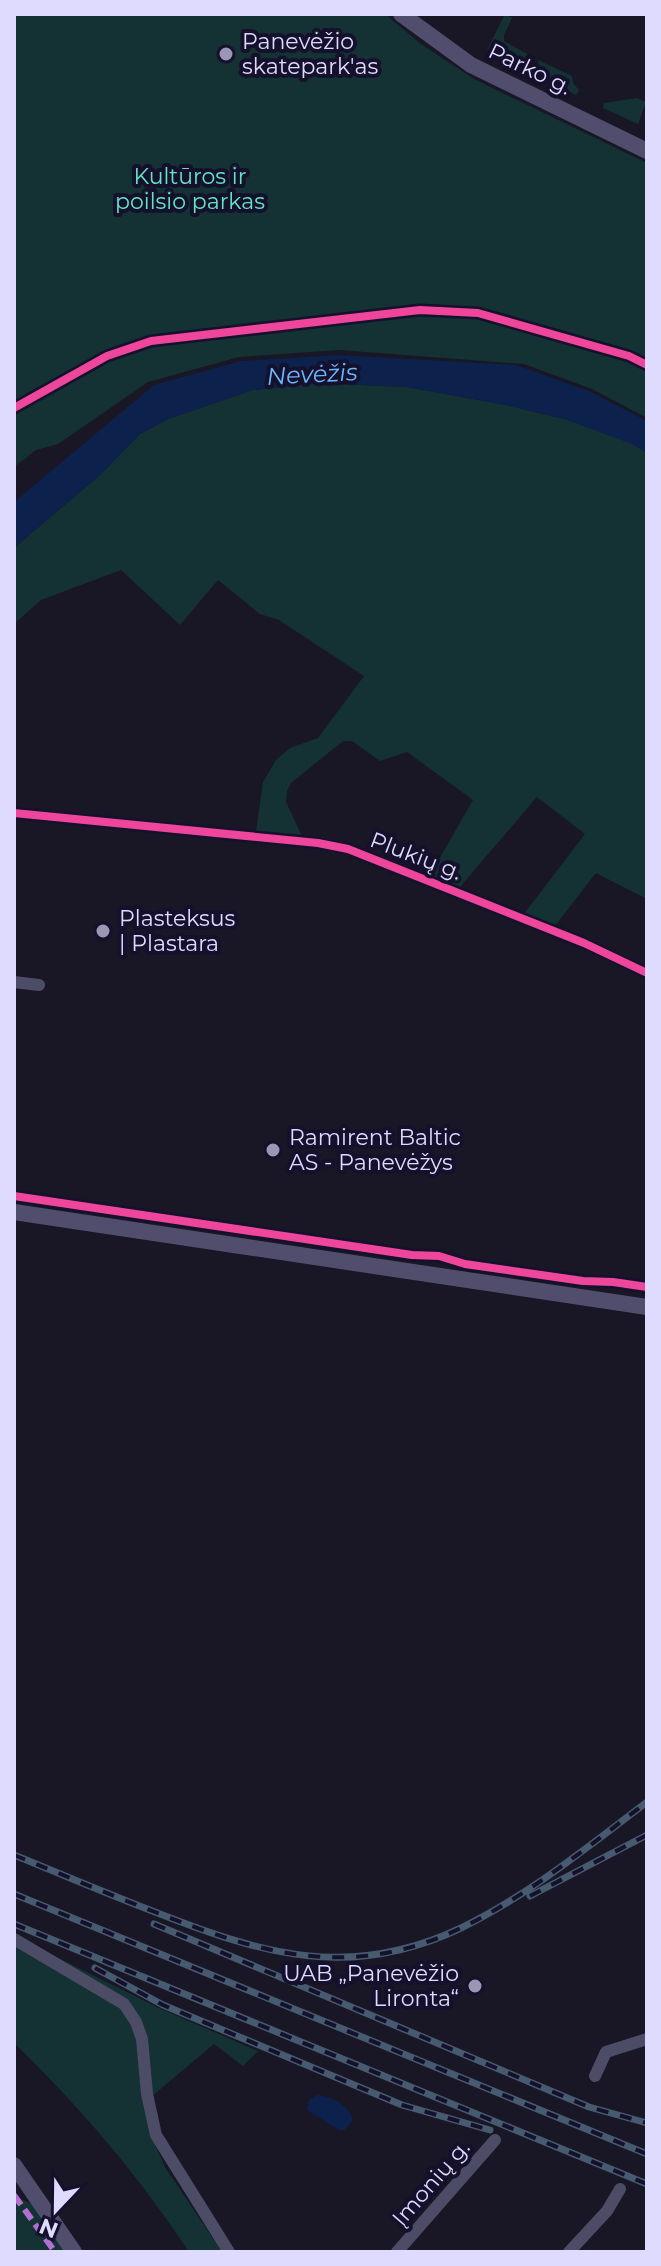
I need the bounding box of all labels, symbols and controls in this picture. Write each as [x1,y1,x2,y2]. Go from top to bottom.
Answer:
place label: Panevėžio skatepark'as [242,28,379,80]
street label: Parko g. [484,37,576,101]
marker: Panevėžio skatepark'as [217,45,235,63]
park label: Kultūros ir poilsio parkas [115,163,265,215]
water label: Nevėžis [266,357,359,391]
street label: Plukių g. [366,826,466,886]
place label: Plasteksus | Plastara [119,905,236,957]
marker: Plasteksus | Plastara [94,922,112,940]
place label: Ramirent Baltic AS - Panevėžys [289,1124,461,1176]
marker: Ramirent Baltic AS - Panevėžys [264,1141,282,1159]
place label: UAB „Panevėžio Lironta“ [283,1960,459,2012]
marker: UAB „Panevėžio Lironta“ [466,1977,484,1995]
street label: Įmonių g. [386,2135,476,2231]
north arrow [16,2170,96,2250]
text: N [35,2212,62,2244]

